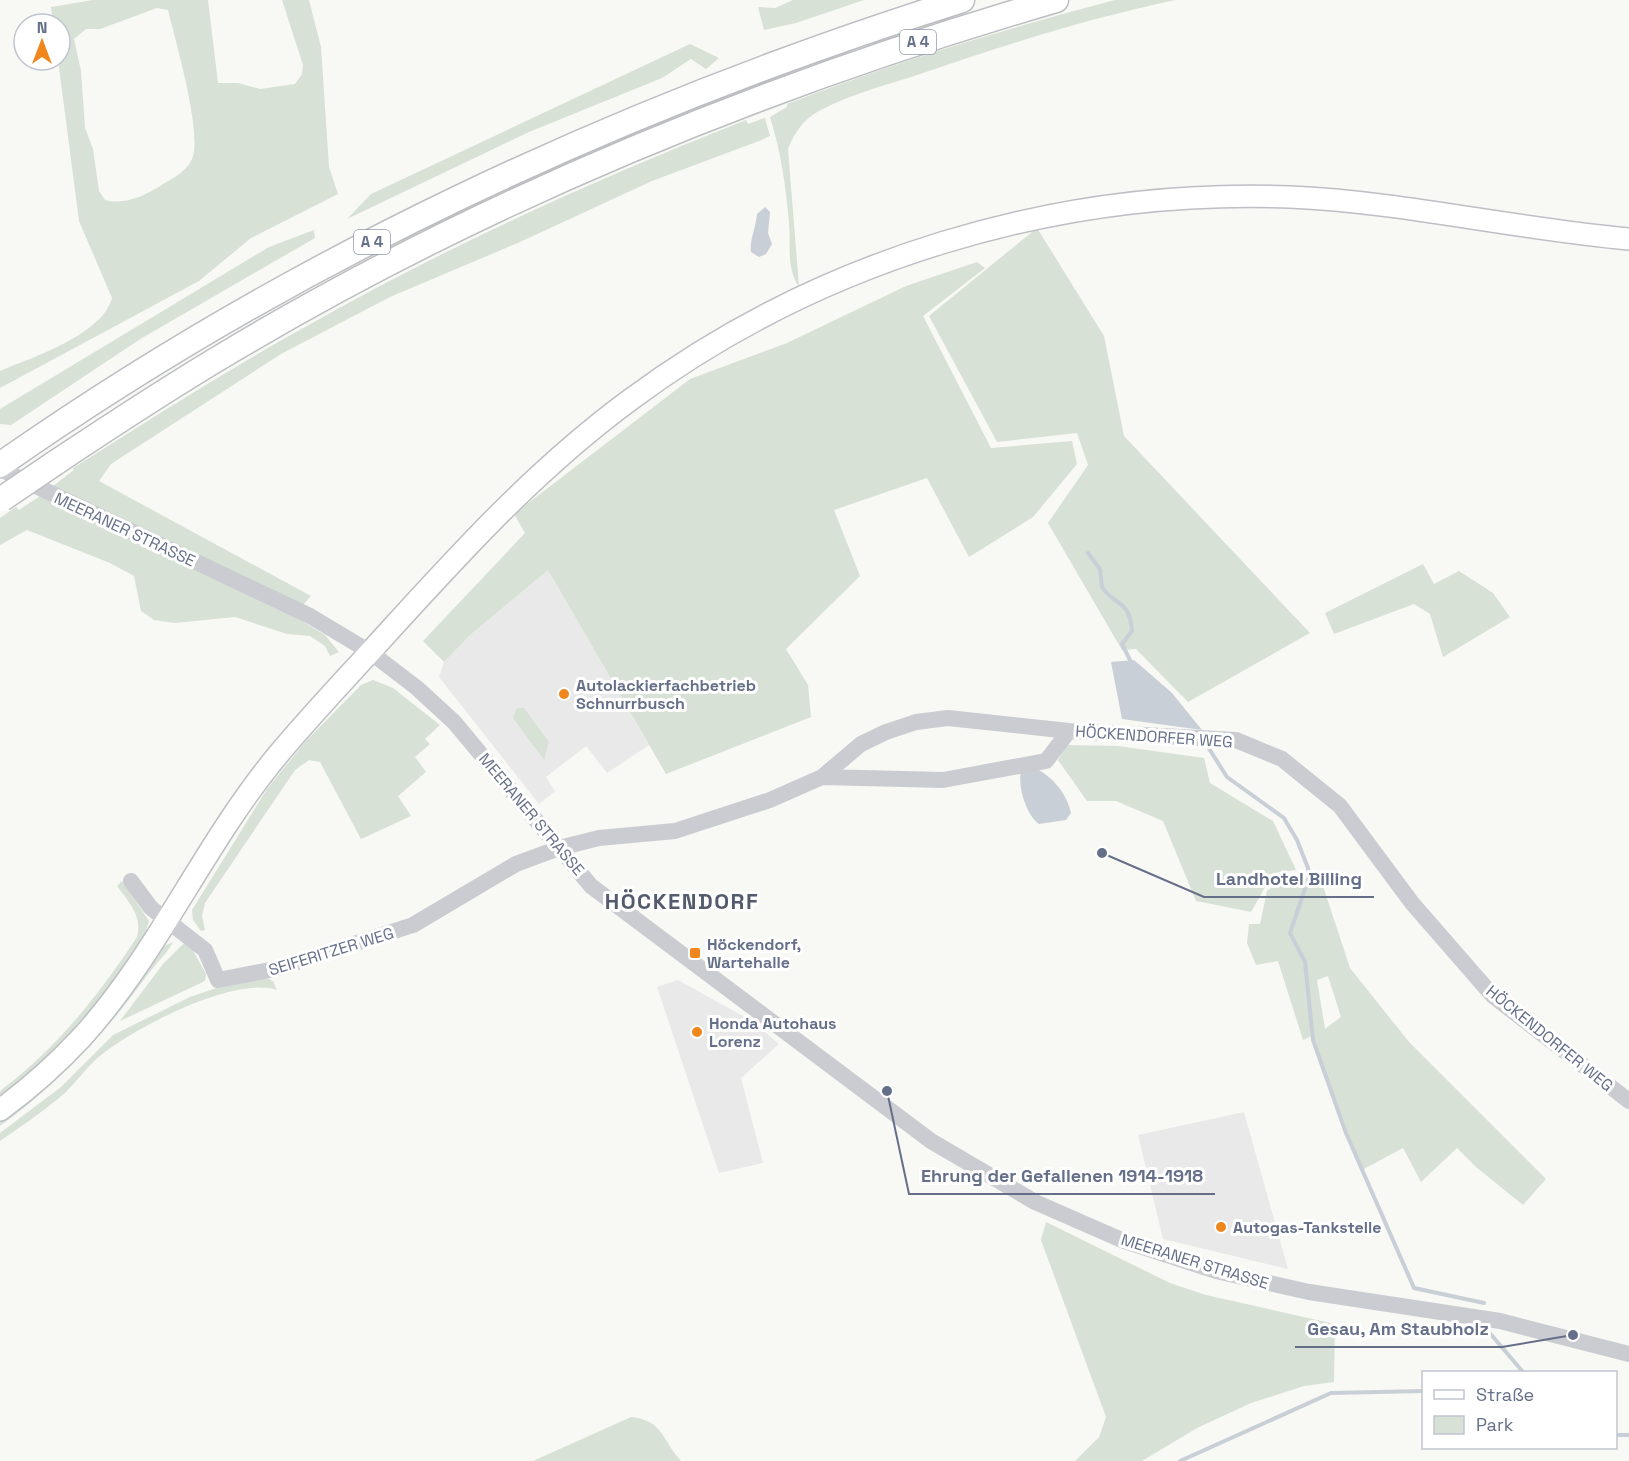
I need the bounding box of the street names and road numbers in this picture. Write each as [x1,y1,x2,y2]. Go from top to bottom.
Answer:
road number: A 4 [900,30,936,54]
road number: A 4 [354,230,390,254]
street label: MEERANER STRASSE [51,488,199,571]
street label: HÖCKENDORFER WEG [1075,721,1233,752]
street label: MEERANER STRASSE [474,749,589,880]
street label: SEIFERITZER WEG [266,922,396,980]
street label: HÖCKENDORFER WEG [1482,981,1618,1096]
street label: MEERANER STRASSE [1118,1229,1271,1294]

